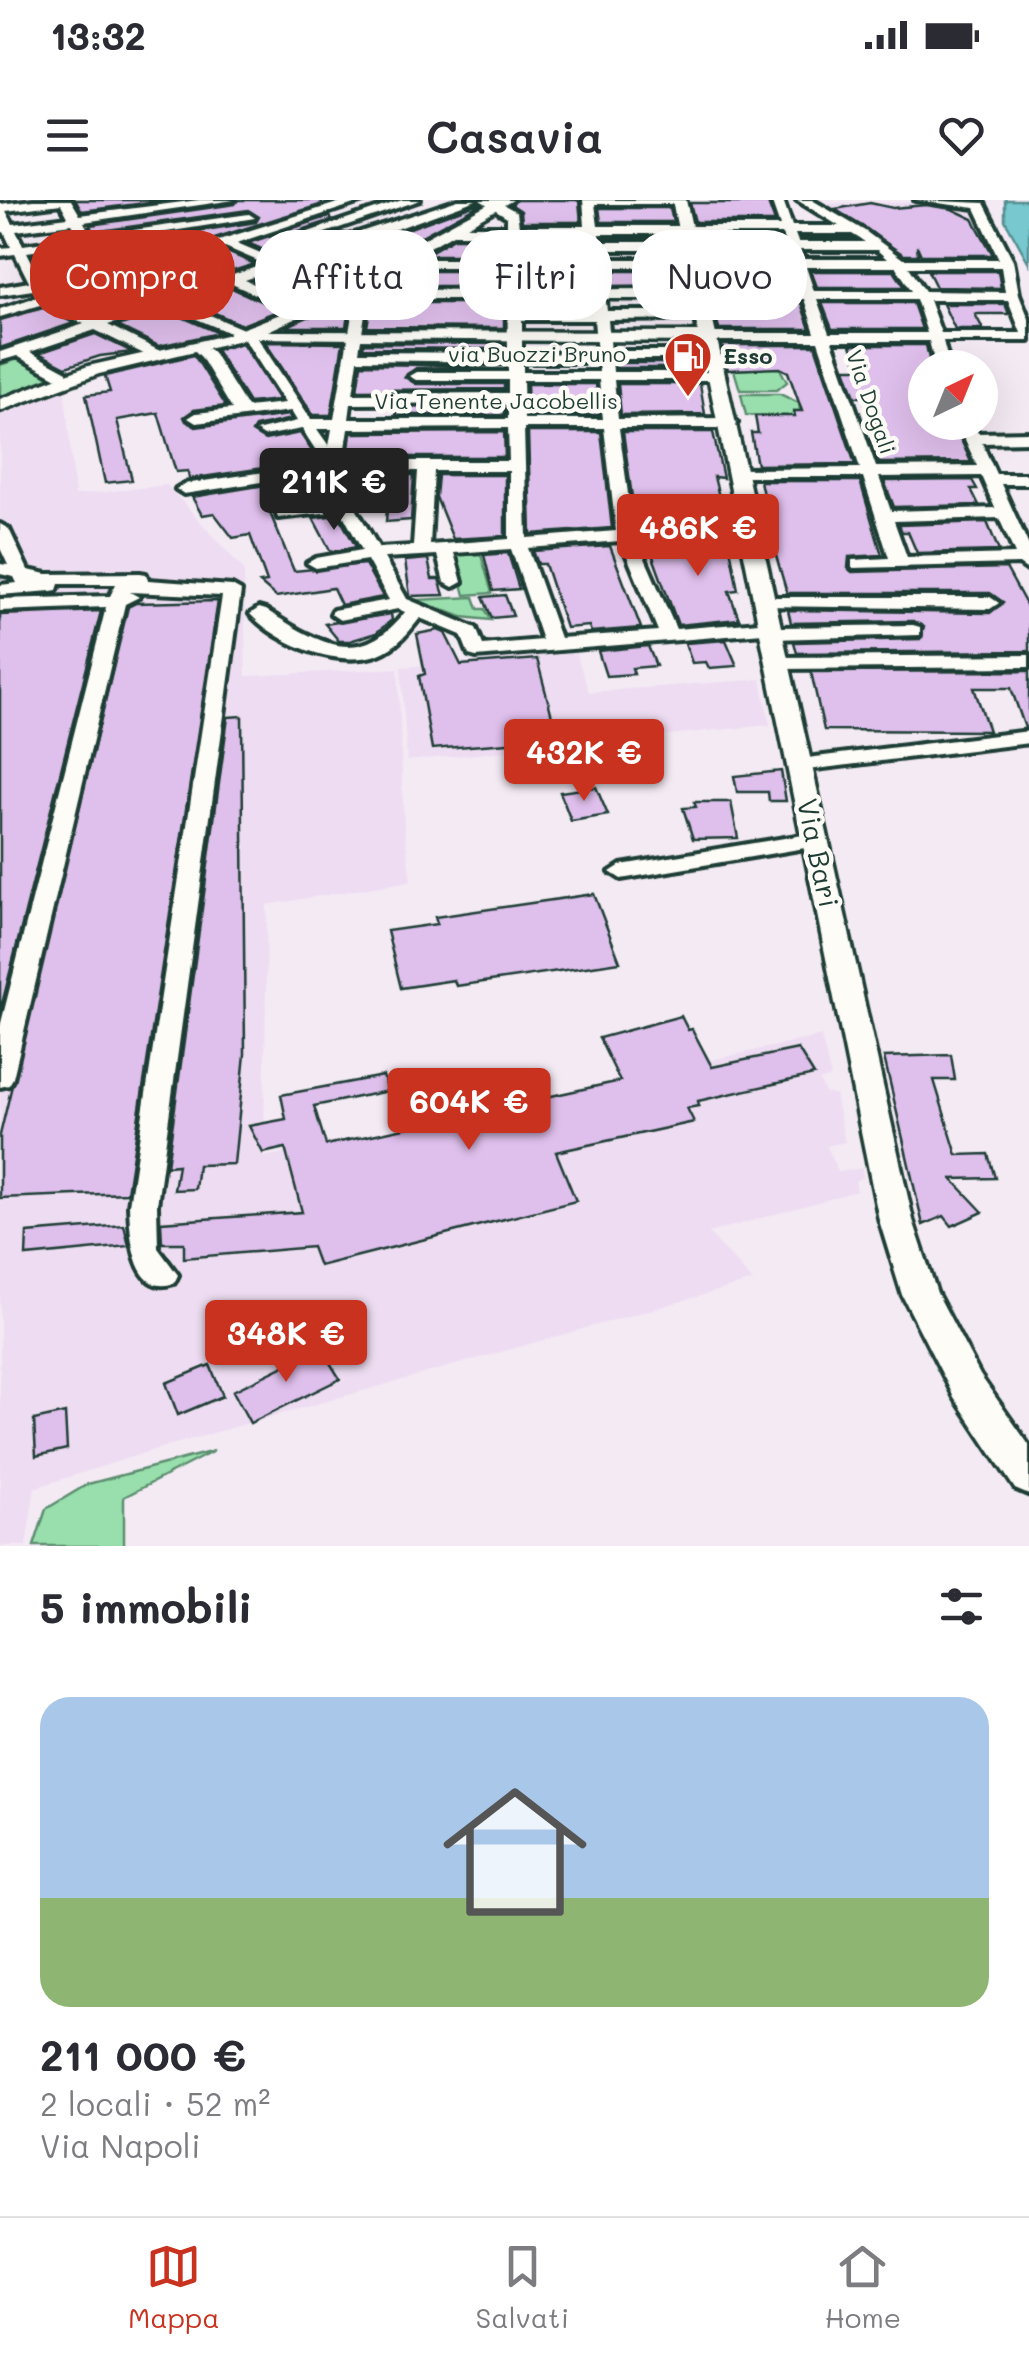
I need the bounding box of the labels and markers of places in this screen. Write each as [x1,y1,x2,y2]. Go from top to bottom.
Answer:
fuel station icon: Esso [662,330,714,398]
place label: Esso [723,341,773,370]
pin: 211K € [253,448,415,533]
pin: 486K € [617,494,779,579]
pin: 432K € [503,719,665,804]
pin: 604K € [388,1068,550,1153]
pin: 348K € [205,1300,367,1385]

